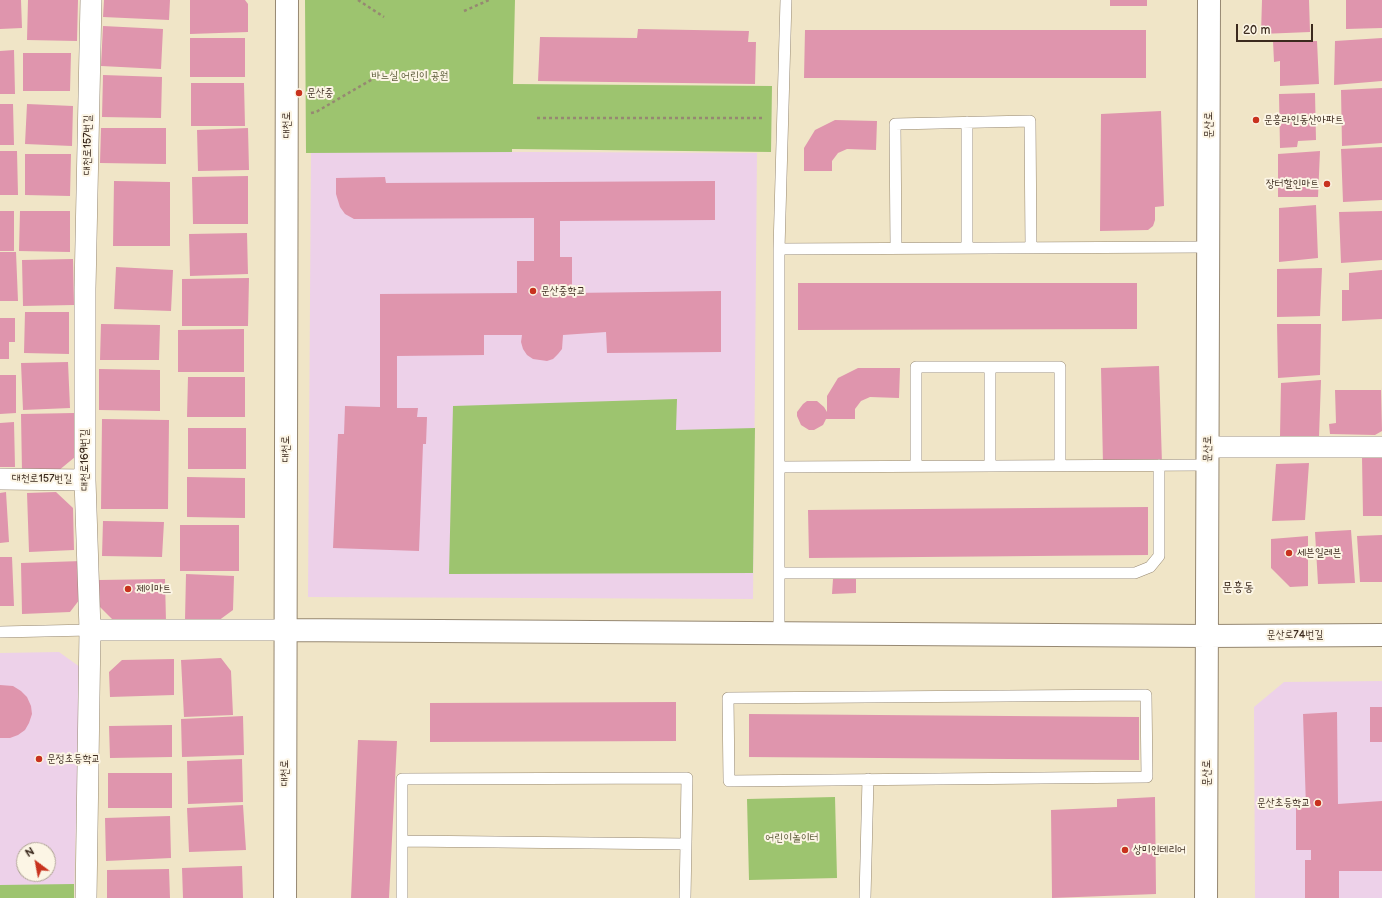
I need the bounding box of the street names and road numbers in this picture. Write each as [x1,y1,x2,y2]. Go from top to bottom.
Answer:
street label: 대천로 [280,112,294,138]
street label: 문산로 [1202,112,1216,138]
street label: 대천로157번길 [81,115,95,175]
street label: 대천로169번길 [78,429,92,491]
street label: 대천로 [279,436,293,462]
street label: 문산로 [1201,436,1215,462]
street label: 대천로157번길 [12,472,72,486]
street label: 문산로74번길 [1267,628,1323,642]
street label: 대천로 [278,760,292,786]
street label: 문산로 [1200,760,1214,786]

